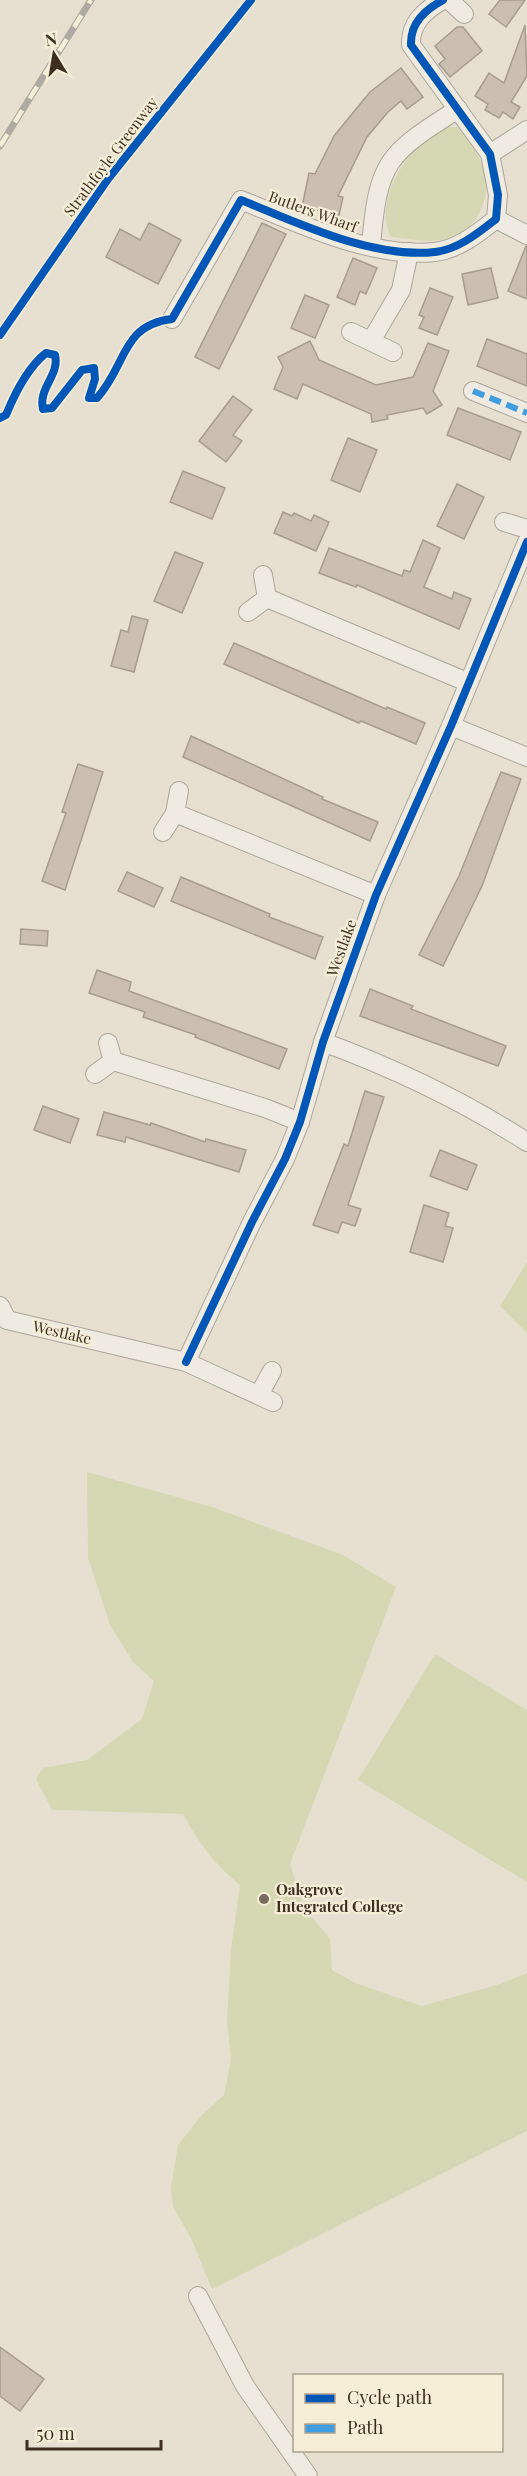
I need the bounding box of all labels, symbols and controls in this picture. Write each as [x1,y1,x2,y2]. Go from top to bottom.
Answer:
north arrow [24,24,84,84]
text: N [43,27,59,50]
street label: Strathfoyle Greenway [59,92,162,220]
street label: Butlers Wharf [266,186,361,237]
street label: Westlake [321,916,361,980]
street label: Westlake [30,1315,93,1348]
place label: Oakgrove Integrated College [276,1879,404,1916]
marker: Oakgrove Integrated College [257,1892,271,1906]
legend [293,2374,503,2452]
text: Cycle path [347,2385,432,2409]
scale bar [27,2413,160,2451]
text: Path [347,2415,384,2439]
text: 50 m [36,2421,75,2445]

